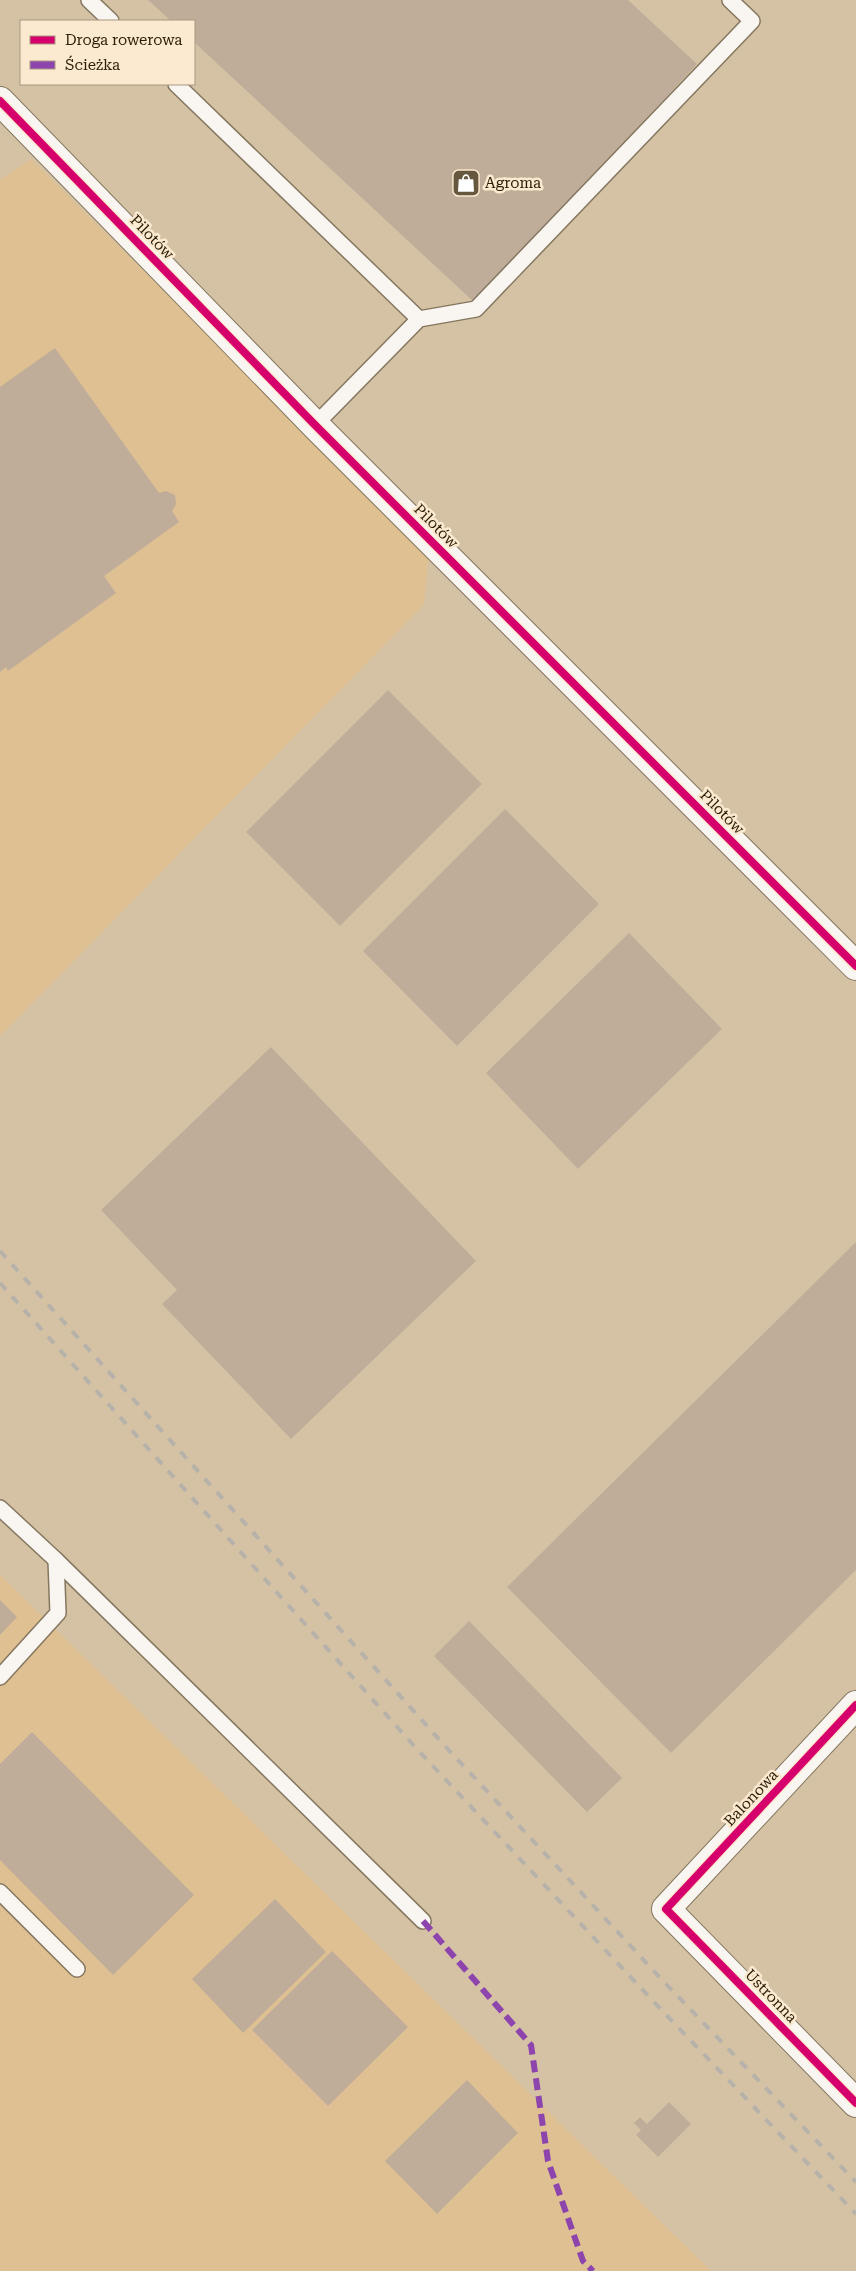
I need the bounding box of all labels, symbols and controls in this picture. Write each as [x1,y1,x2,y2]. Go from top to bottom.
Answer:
legend [20,20,195,85]
text: Droga rowerowa [65,31,182,49]
text: Ścieżka [65,55,120,74]
shop icon: Agroma [451,168,481,198]
place label: Agroma [485,174,541,192]
street label: Pilotów [126,211,178,263]
street label: Pilotów [410,500,462,552]
street label: Pilotów [696,786,748,838]
street label: Balonowa [720,1766,782,1830]
street label: Ustronna [741,1966,801,2026]

